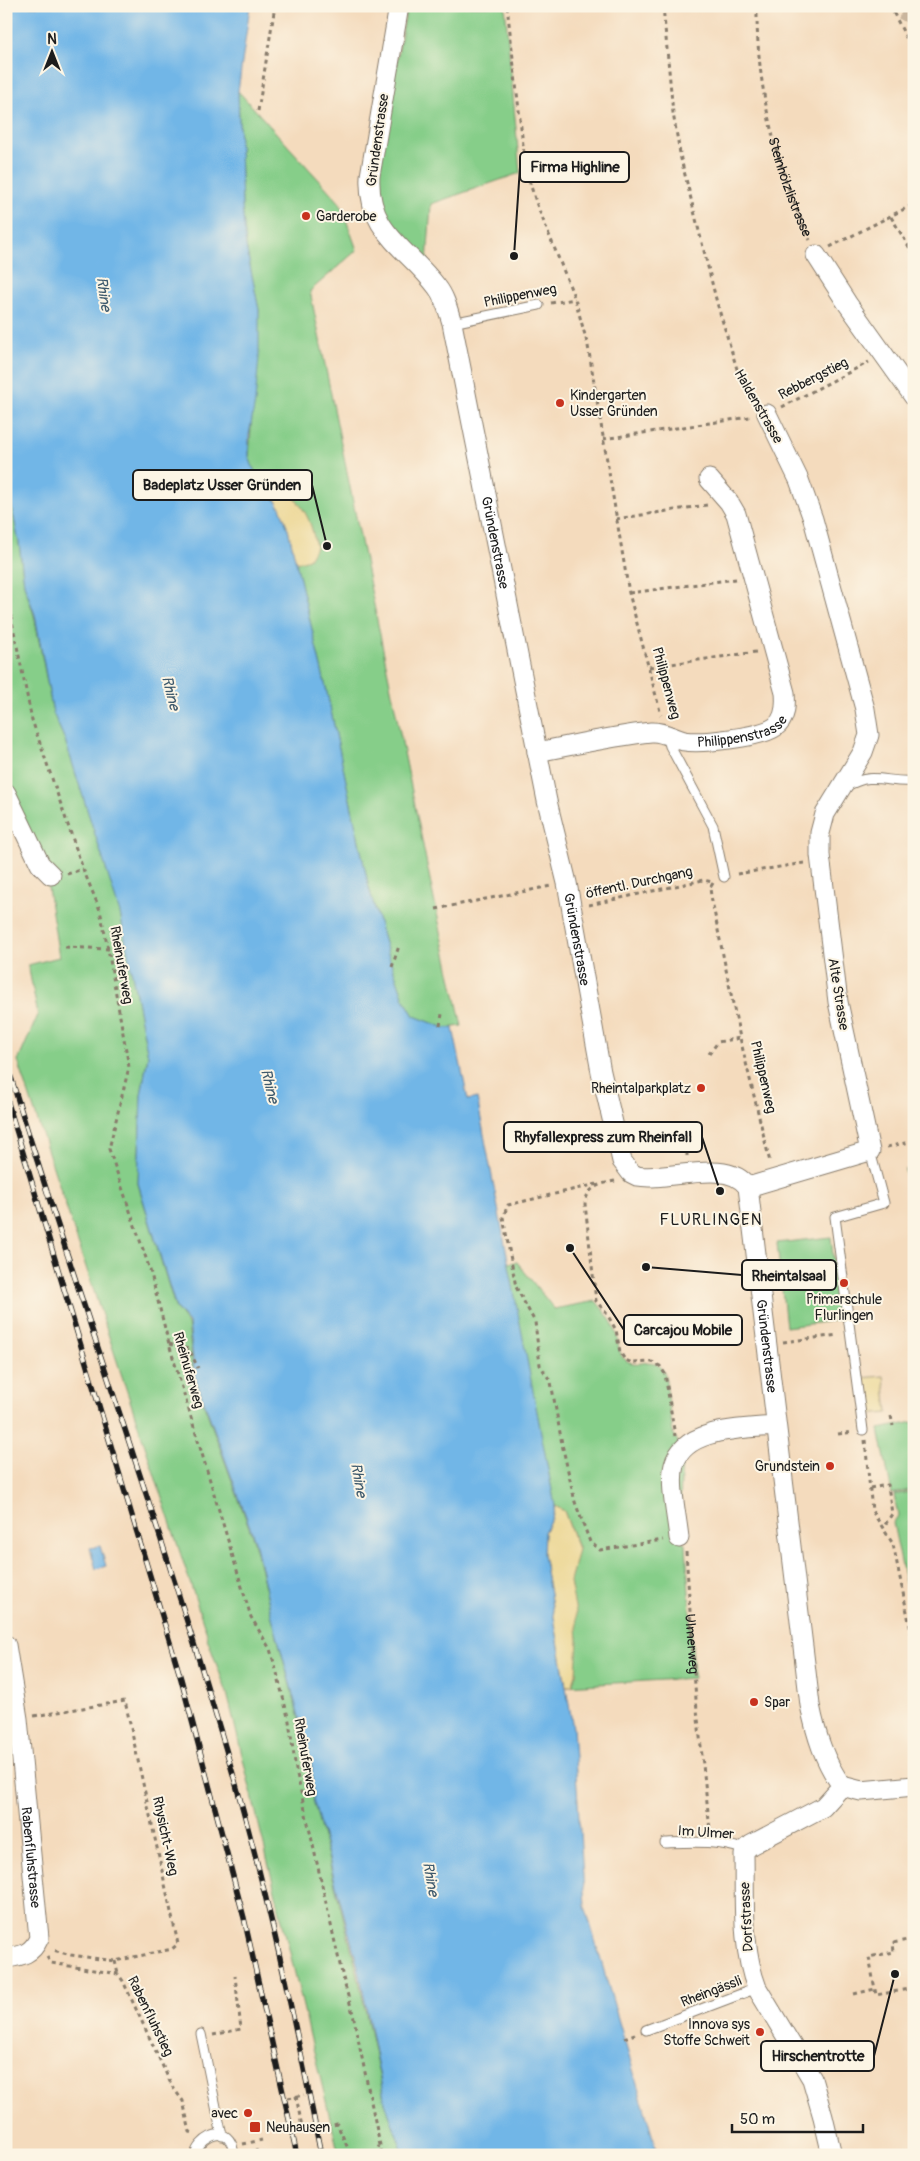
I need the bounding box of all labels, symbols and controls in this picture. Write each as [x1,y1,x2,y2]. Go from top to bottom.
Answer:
north arrow [28,28,78,78]
text: N [47,31,57,48]
street label: Gründenstrasse [363,92,392,188]
street label: Steinhölzlistrasse [764,135,815,240]
callout: Firma Highline [520,152,629,182]
text: Firma Highline [530,158,620,177]
place label: Garderobe [316,208,377,225]
marker: Garderobe [300,210,312,222]
water label: Rhine [92,276,116,314]
street label: Philippenweg [482,280,558,311]
street label: Rebbergstieg [775,354,851,403]
street label: Haldenstrasse [731,366,787,446]
place label: Kindergarten Usser Gründen [570,387,658,420]
marker: Kindergarten Usser Gründen [554,397,566,409]
callout: Badeplatz Usser Gründen [133,470,312,500]
text: Badeplatz Usser Gründen [143,476,302,495]
street label: Gründenstrasse [478,495,513,590]
street label: Philippenweg [649,645,684,721]
water label: Rhine [157,674,184,714]
street label: Philippenstrasse [697,713,791,751]
street label: öffentl. Durchgang [584,863,694,902]
street label: Gründenstrasse [560,892,593,987]
street label: Rheinuferweg [106,925,137,1005]
street label: Alte Strasse [824,957,853,1031]
street label: Philippenweg [747,1039,780,1115]
water label: Rhine [256,1067,283,1107]
place label: Rheintalparkplatz [591,1080,691,1097]
marker: Rheintalparkplatz [695,1082,707,1094]
callout: Rhyfallexpress zum Rheinfall [504,1122,702,1152]
text: Rhyfallexpress zum Rheinfall [514,1128,692,1147]
district label: FLURLINGEN [660,1210,762,1230]
callout: Rheintalsaal [742,1260,836,1290]
text: Rheintalsaal [752,1267,826,1286]
marker: Primarschule Flurlingen [838,1277,850,1289]
place label: Primarschule Flurlingen [806,1291,882,1324]
street label: Gründenstrasse [753,1299,781,1394]
callout: Carcajou Mobile [624,1315,742,1345]
text: Carcajou Mobile [634,1321,733,1340]
street label: Rheinuferweg [169,1330,208,1410]
place label: Grundstein [755,1458,820,1475]
marker: Grundstein [824,1460,836,1472]
water label: Rhine [346,1462,371,1500]
street label: Ulmerweg [681,1613,702,1675]
place label: Spar [764,1694,790,1711]
marker: Spar [748,1696,760,1708]
street label: Rheinuferweg [290,1717,321,1797]
street label: Rhysicht-Weg [149,1795,182,1877]
street label: Rabenfluhstrasse [17,1806,44,1909]
street label: Im Ulmer [677,1822,735,1843]
water label: Rhine [418,1861,443,1899]
street label: Dorfstrasse [736,1882,757,1952]
street label: Rheingässli [678,1972,745,2011]
street label: Rabenfluhstieg [124,1973,177,2059]
place label: Innova sys Stoffe Schweit [663,2016,751,2049]
marker: Innova sys Stoffe Schweit [754,2026,766,2038]
callout: Hirschentrotte [761,2041,874,2071]
text: Hirschentrotte [772,2047,865,2066]
scale bar [732,2101,864,2133]
place label: avec [211,2105,238,2122]
marker: avec [242,2107,254,2119]
text: 50 m [740,2110,775,2129]
place label: Neuhausen [266,2119,330,2136]
marker: Neuhausen [248,2120,262,2134]

